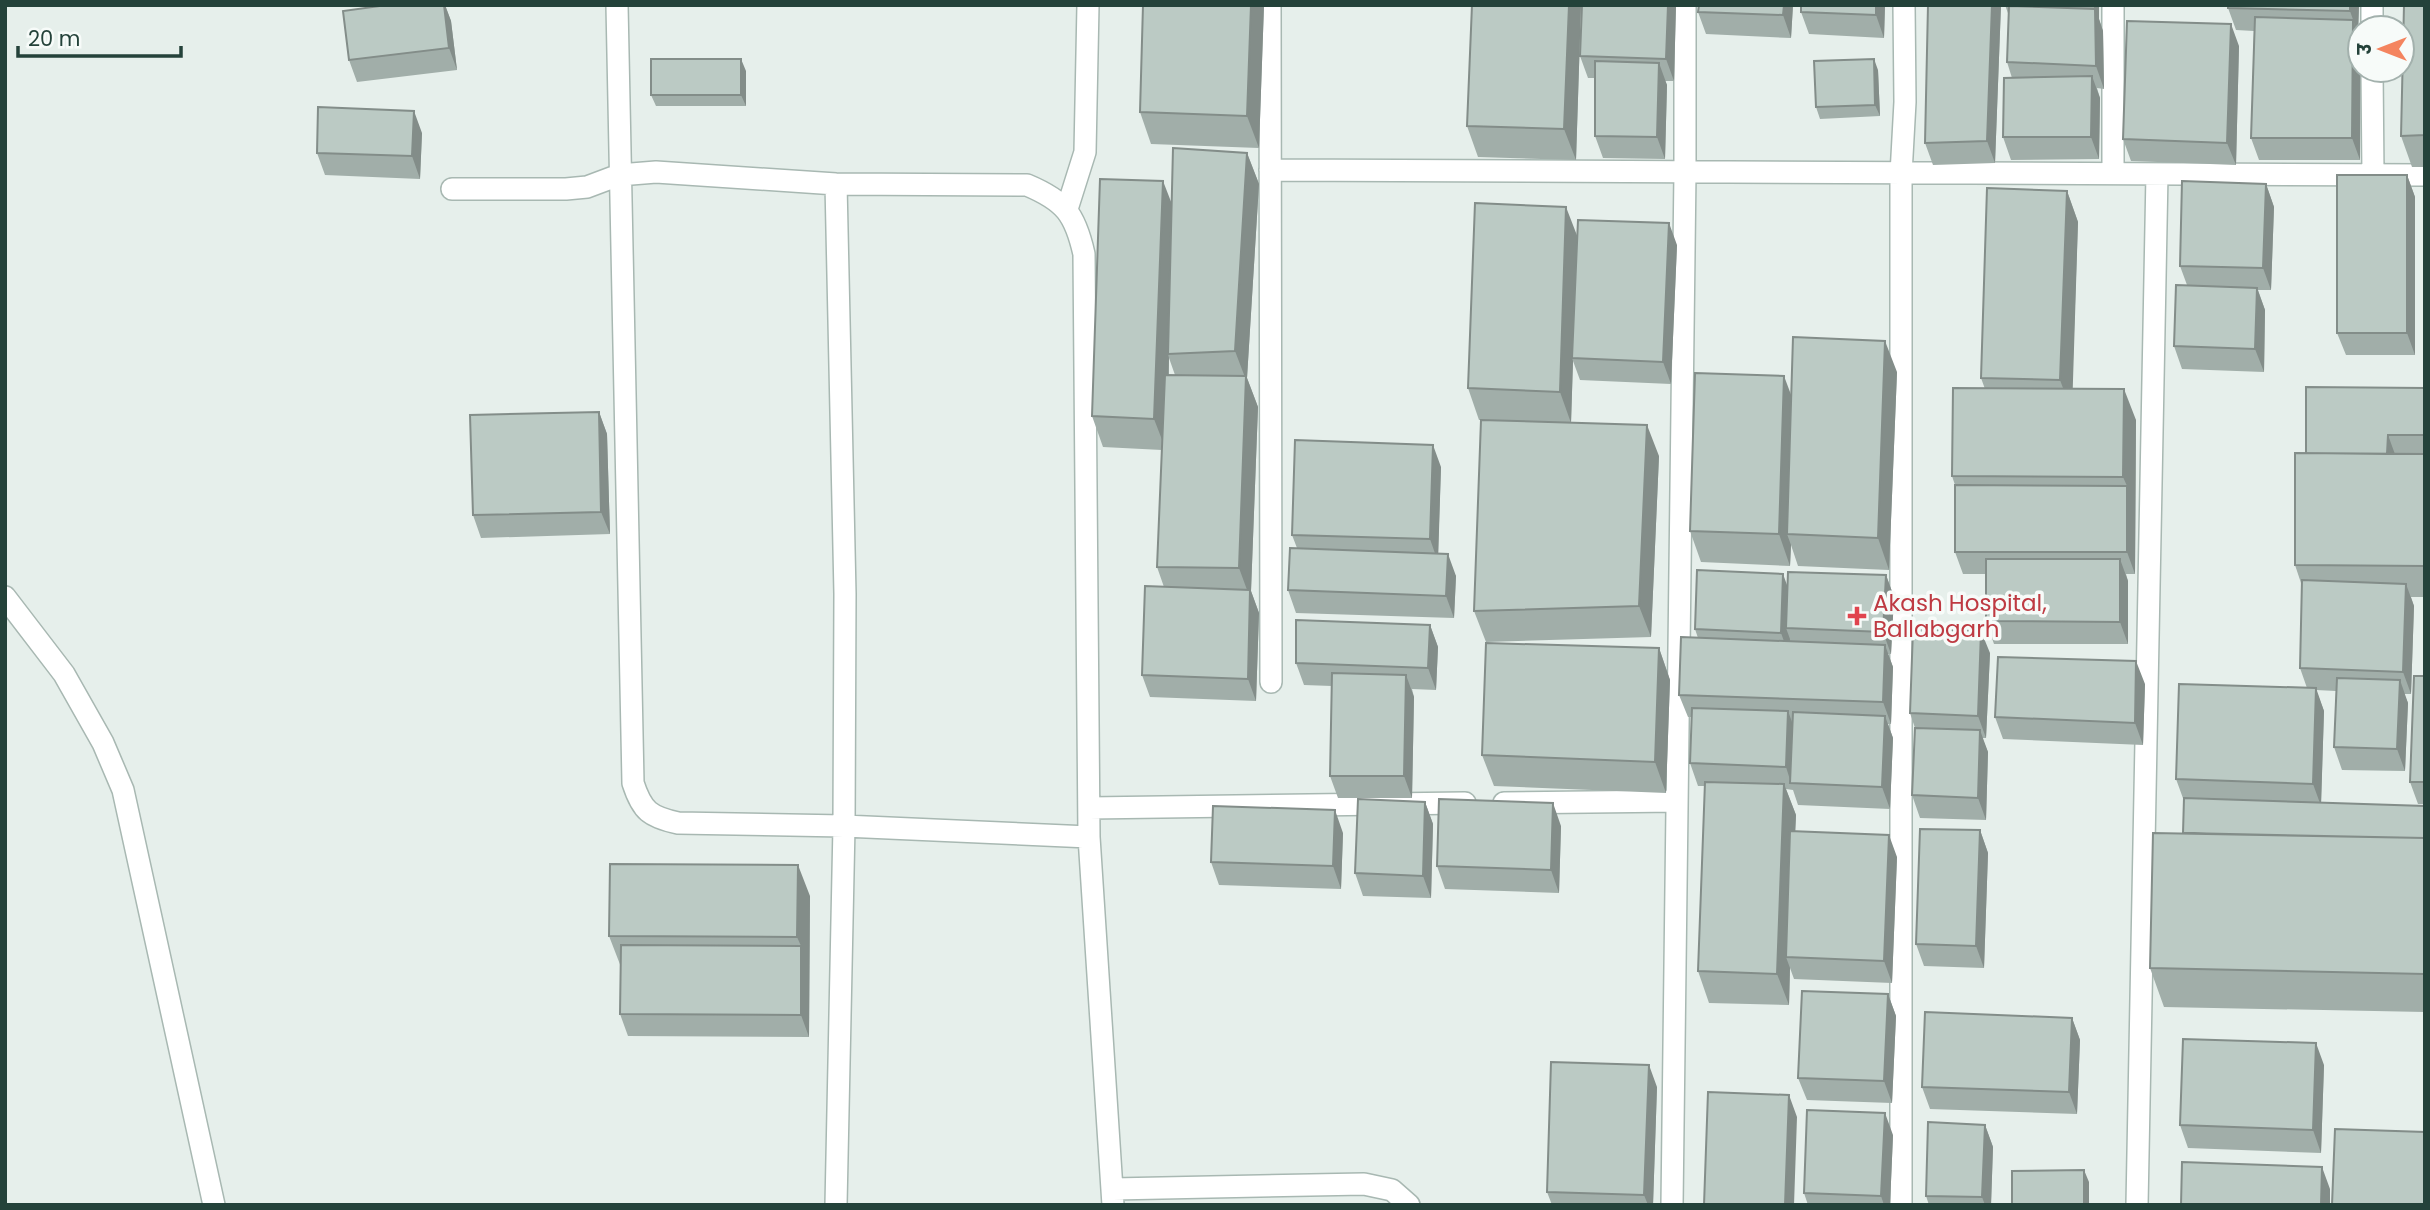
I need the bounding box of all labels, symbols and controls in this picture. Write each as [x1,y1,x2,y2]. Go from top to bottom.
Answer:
scale bar [18,14,180,58]
north arrow [2346,14,2416,84]
text: 20 m [28,24,81,53]
text: उ [2351,42,2378,55]
place label: Akash Hospital, Ballabgarh [1873,587,2047,645]
marker: Akash Hospital, Ballabgarh [1847,606,1867,626]

